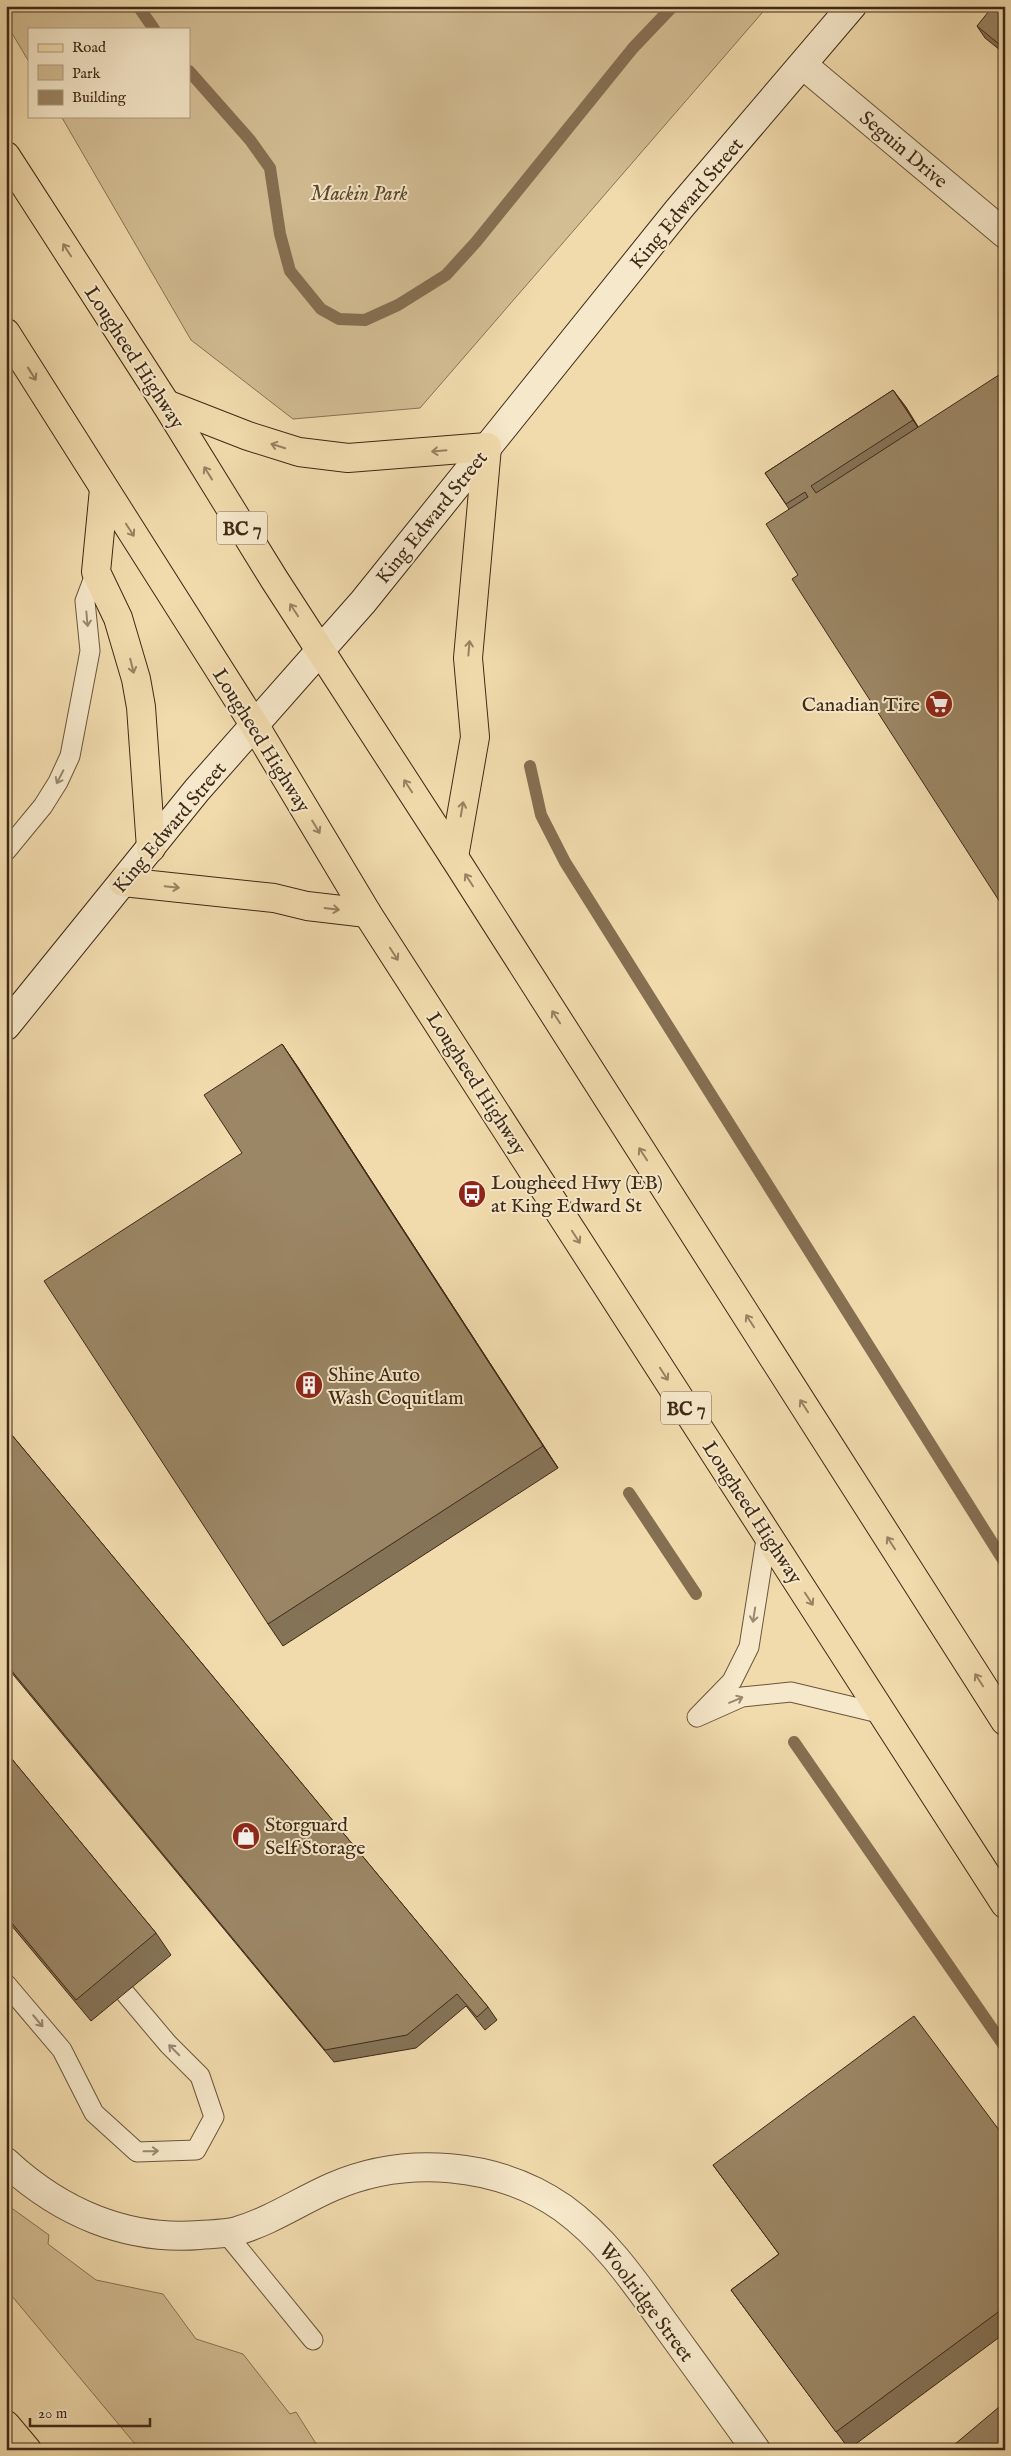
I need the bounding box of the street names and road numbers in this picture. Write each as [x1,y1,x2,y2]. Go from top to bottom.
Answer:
street label: Seguin Drive [854,106,952,194]
street label: King Edward Street [625,133,749,275]
street label: Lougheed Highway [78,282,189,434]
street label: King Edward Street [371,446,494,589]
road number: BC 7 [217,512,267,544]
street label: Lougheed Highway [206,664,315,818]
street label: King Edward Street [108,757,232,899]
street label: Lougheed Highway [420,1008,531,1160]
road number: BC 7 [661,1392,711,1425]
street label: Lougheed Highway [696,1437,807,1589]
street label: Woolridge Street [593,2239,699,2367]

